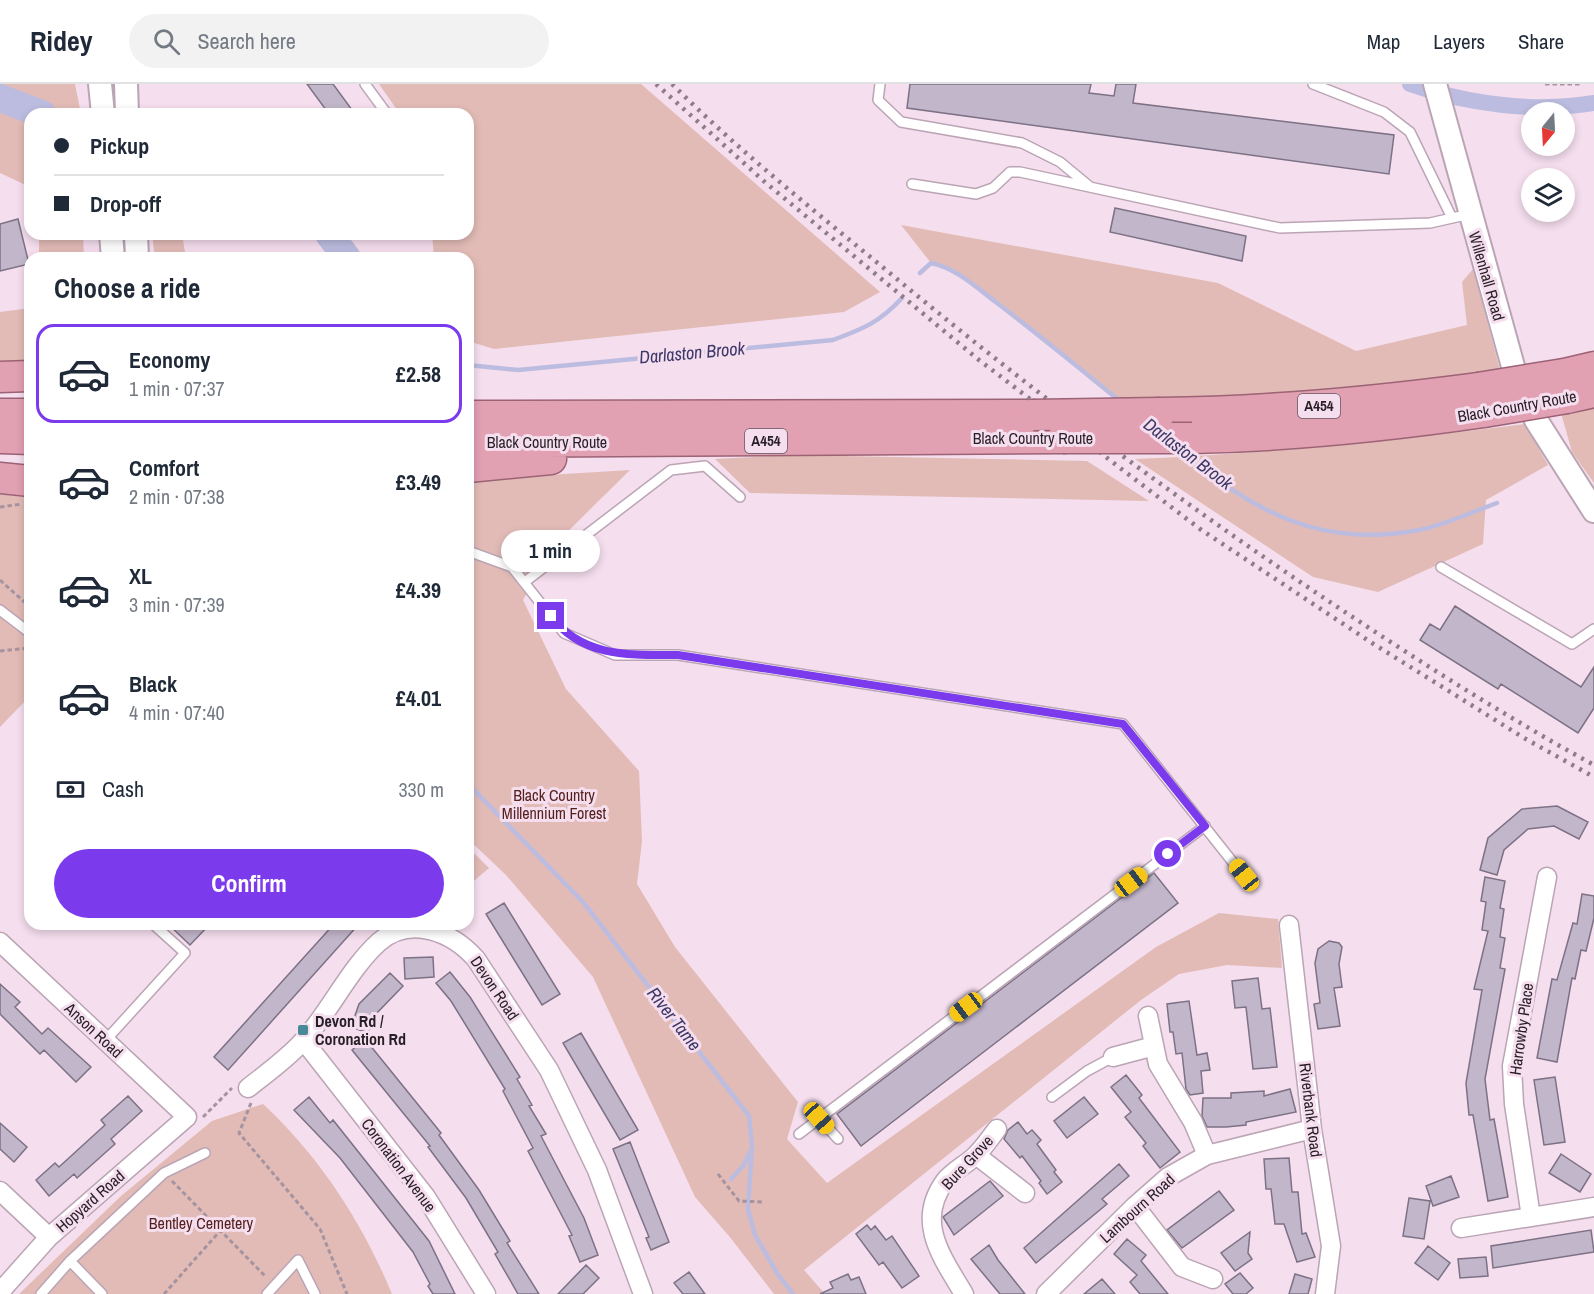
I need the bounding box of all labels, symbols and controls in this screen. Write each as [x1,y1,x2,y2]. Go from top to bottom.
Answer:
search box [129,14,549,68]
text: Ridey [30,22,93,60]
icon: search [150,25,183,58]
text: Search here [198,26,296,56]
text: Map [1367,27,1400,56]
text: Layers [1433,27,1485,56]
text: Share [1518,27,1564,56]
north arrow [1521,102,1575,156]
map controls [1521,102,1575,222]
text: Pickup [90,131,149,161]
button: layers [1521,168,1575,222]
text: Drop-off [90,189,161,219]
street label: Willenhall Road [1464,229,1510,323]
text: Choose a ride [54,270,200,306]
water label: Darlaston Brook [638,335,746,370]
text: Economy [129,345,210,375]
icon: car [57,347,111,401]
text: £2.58 [396,359,441,389]
text: 1 min · 07:37 [129,375,225,402]
street label: Black Country Route [1456,385,1578,427]
road number: A454 [1298,394,1340,418]
water label: Darlaston Brook [1139,412,1239,496]
street label: Black Country Route [973,427,1093,449]
road number: A454 [745,429,787,453]
street label: Black Country Route [487,431,607,453]
text: Comfort [129,453,199,483]
icon: car [57,455,111,509]
text: £3.49 [396,467,441,497]
text: 2 min · 07:38 [129,483,225,510]
callout: 1 min [502,529,600,571]
text: 1 min [529,537,572,564]
text: XL [129,561,152,591]
icon: car [57,563,111,617]
text: £4.39 [396,575,441,605]
text: 3 min · 07:39 [129,591,225,618]
route end [537,602,564,629]
text: Black [129,669,177,699]
icon: car [57,671,111,725]
text: £4.01 [396,683,441,713]
text: 4 min · 07:40 [129,699,225,726]
icon: cash [54,773,87,806]
text: Cash [102,774,144,804]
text: 330 m [398,776,444,803]
park label: Black Country Millennium Forest [502,784,607,824]
route start [1154,840,1181,867]
button: Confirm [54,849,444,918]
car [1226,855,1262,895]
car [1111,864,1151,900]
street label: Devon Road [465,952,525,1024]
water label: River Tame [642,982,707,1056]
street label: Harrowby Place [1504,982,1538,1076]
car [946,989,986,1025]
street label: Anson Road [59,997,128,1063]
place label: Devon Rd / Coronation Rd [315,1010,406,1050]
marker: Devon Rd / Coronation Rd [296,1023,310,1037]
street label: Riverbank Road [1294,1062,1328,1158]
car [800,1099,838,1137]
street label: Coronation Avenue [356,1114,442,1216]
street label: Bure Grove [936,1130,998,1194]
street label: Hopyard Road [51,1165,129,1237]
street label: Lambourn Road [1095,1168,1179,1248]
park label: Bentley Cemetery [149,1212,254,1234]

